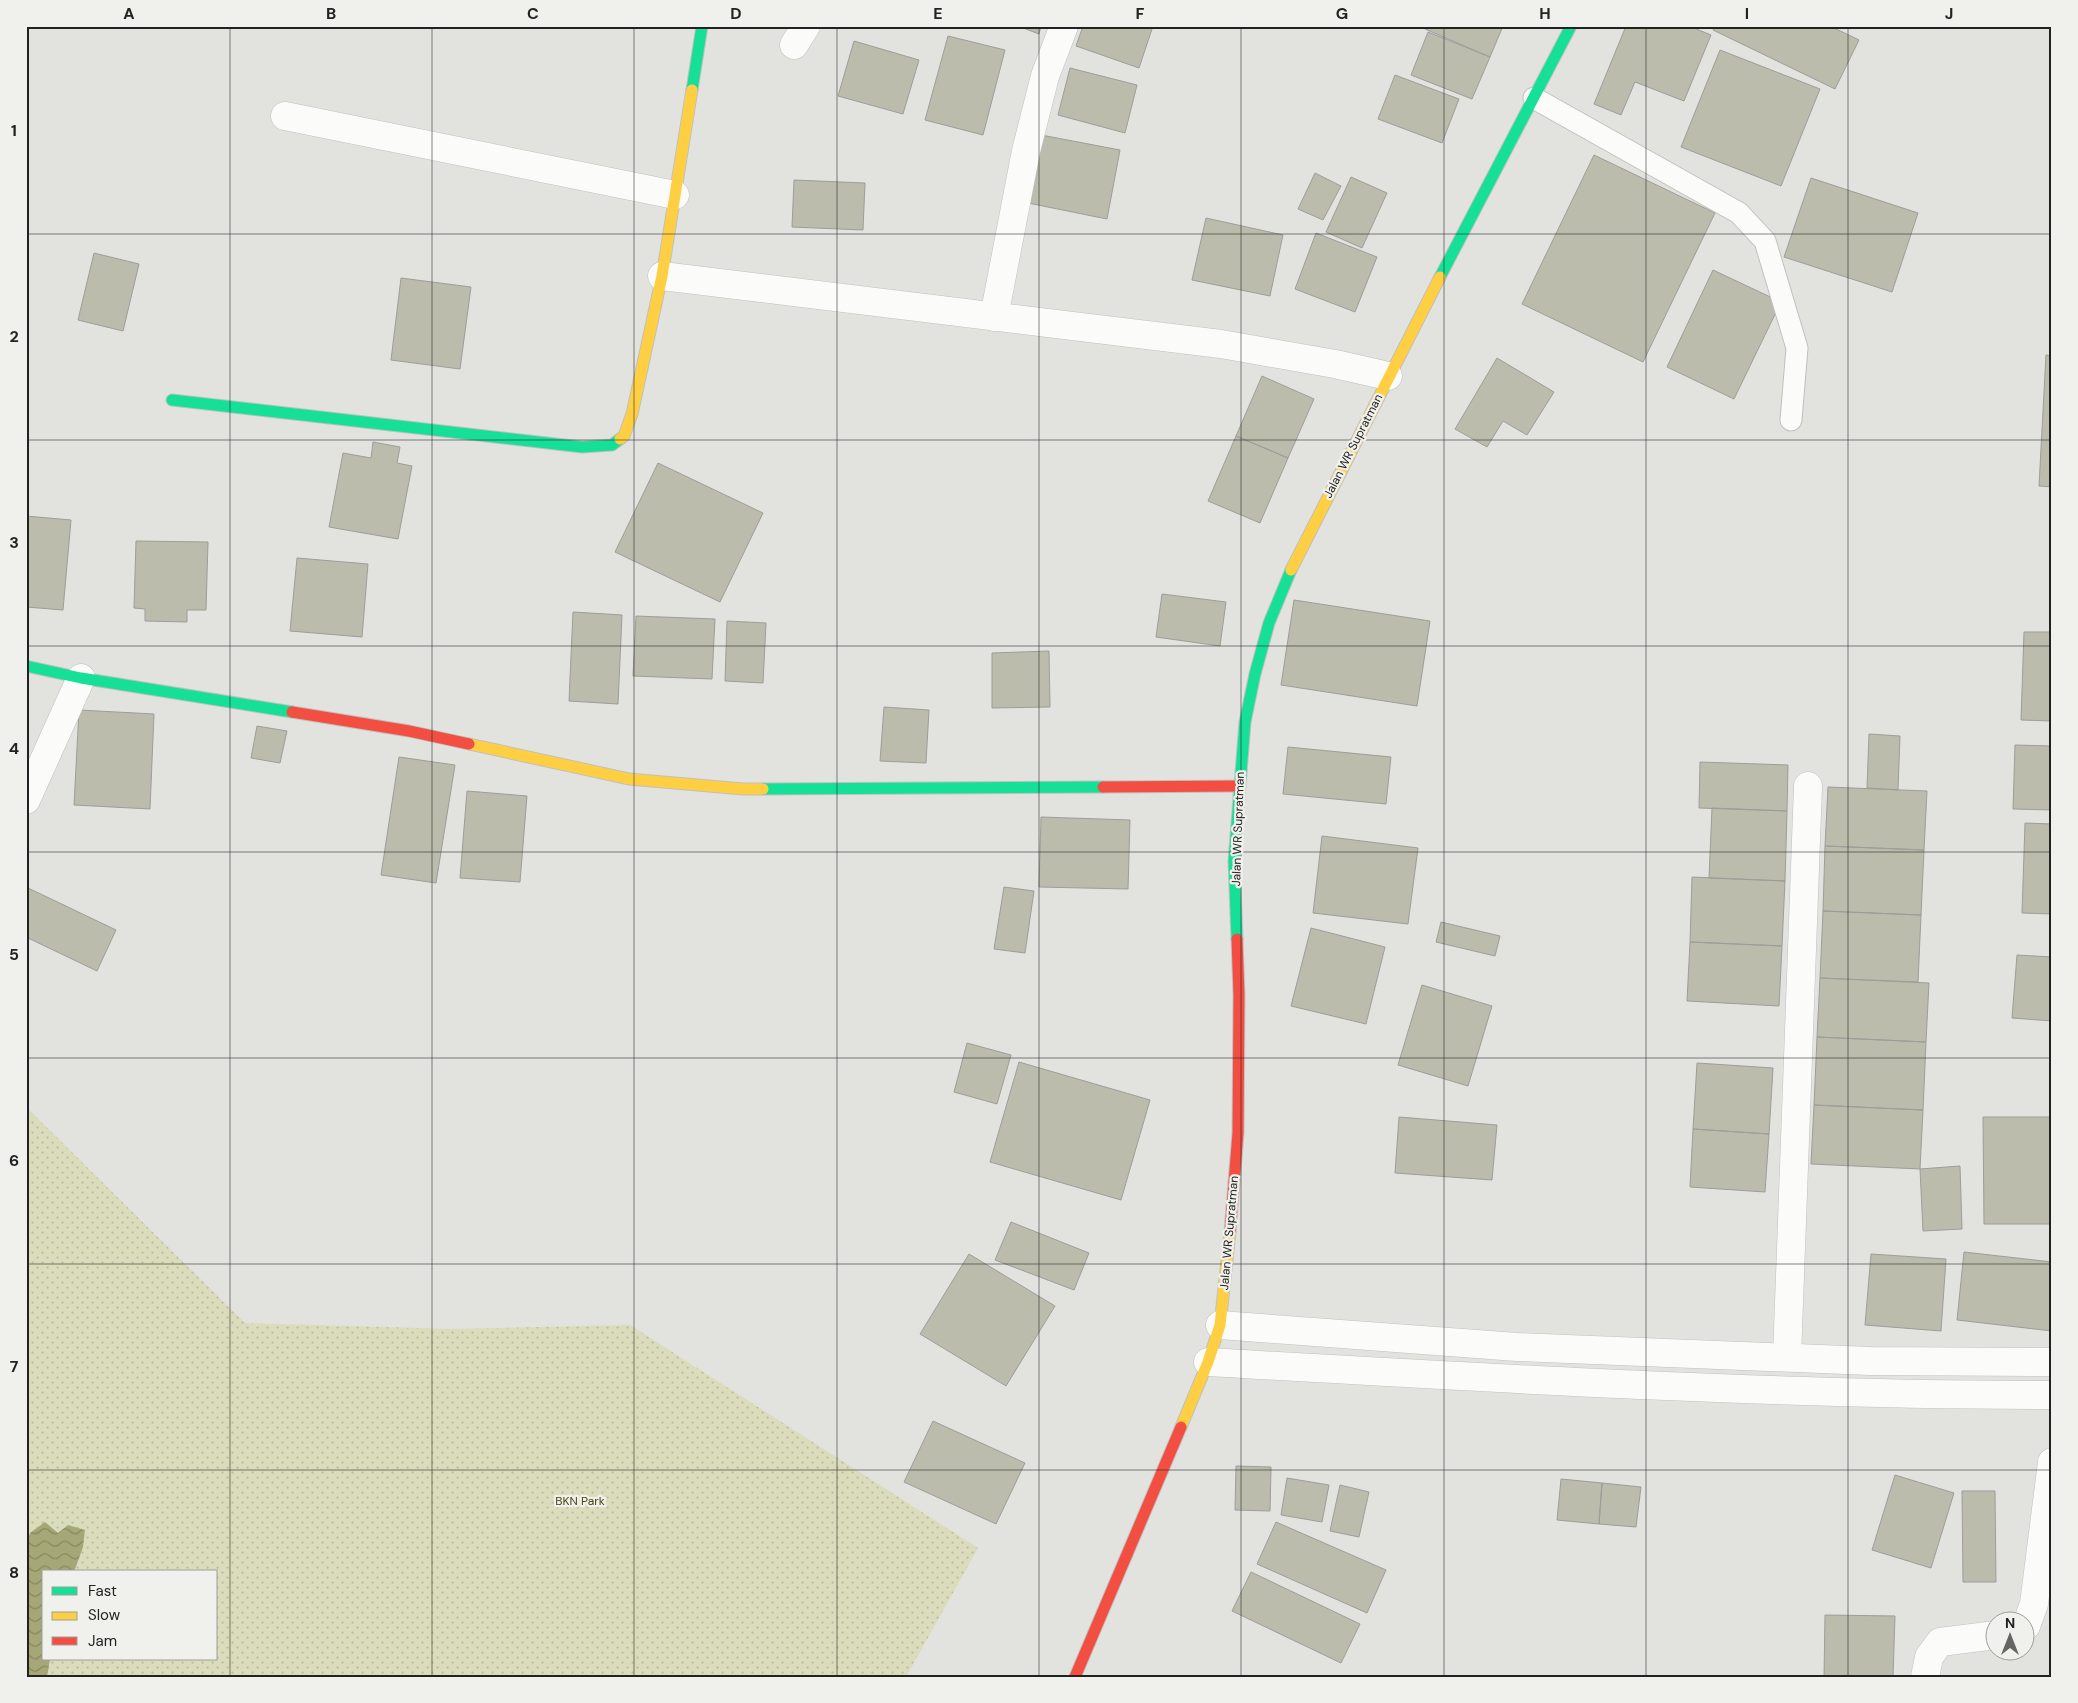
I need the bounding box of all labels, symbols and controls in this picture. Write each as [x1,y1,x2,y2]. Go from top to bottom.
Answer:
text: A [123,3,135,24]
text: B [326,3,336,24]
text: C [527,3,539,24]
text: D [730,3,742,24]
text: E [933,3,943,24]
text: F [1136,3,1145,24]
text: G [1336,3,1348,24]
text: H [1539,3,1551,24]
text: I [1745,3,1749,24]
text: J [1945,3,1953,24]
text: 1 [11,120,17,141]
text: 2 [9,326,19,347]
street label: Jalan WR Supratman [1320,391,1386,501]
text: 3 [9,532,19,553]
text: 4 [9,738,19,759]
street label: Jalan WR Supratman [1228,771,1248,887]
text: 5 [9,944,19,965]
text: 6 [9,1150,19,1171]
street label: Jalan WR Supratman [1216,1175,1242,1291]
text: 7 [10,1356,19,1377]
park label: BKN Park [555,1493,605,1509]
text: 8 [9,1562,19,1583]
legend [42,1570,218,1660]
text: Fast [88,1581,117,1601]
text: Slow [88,1605,121,1625]
north arrow [1986,1610,2036,1660]
text: N [2005,1614,2015,1632]
text: Jam [88,1631,117,1651]

